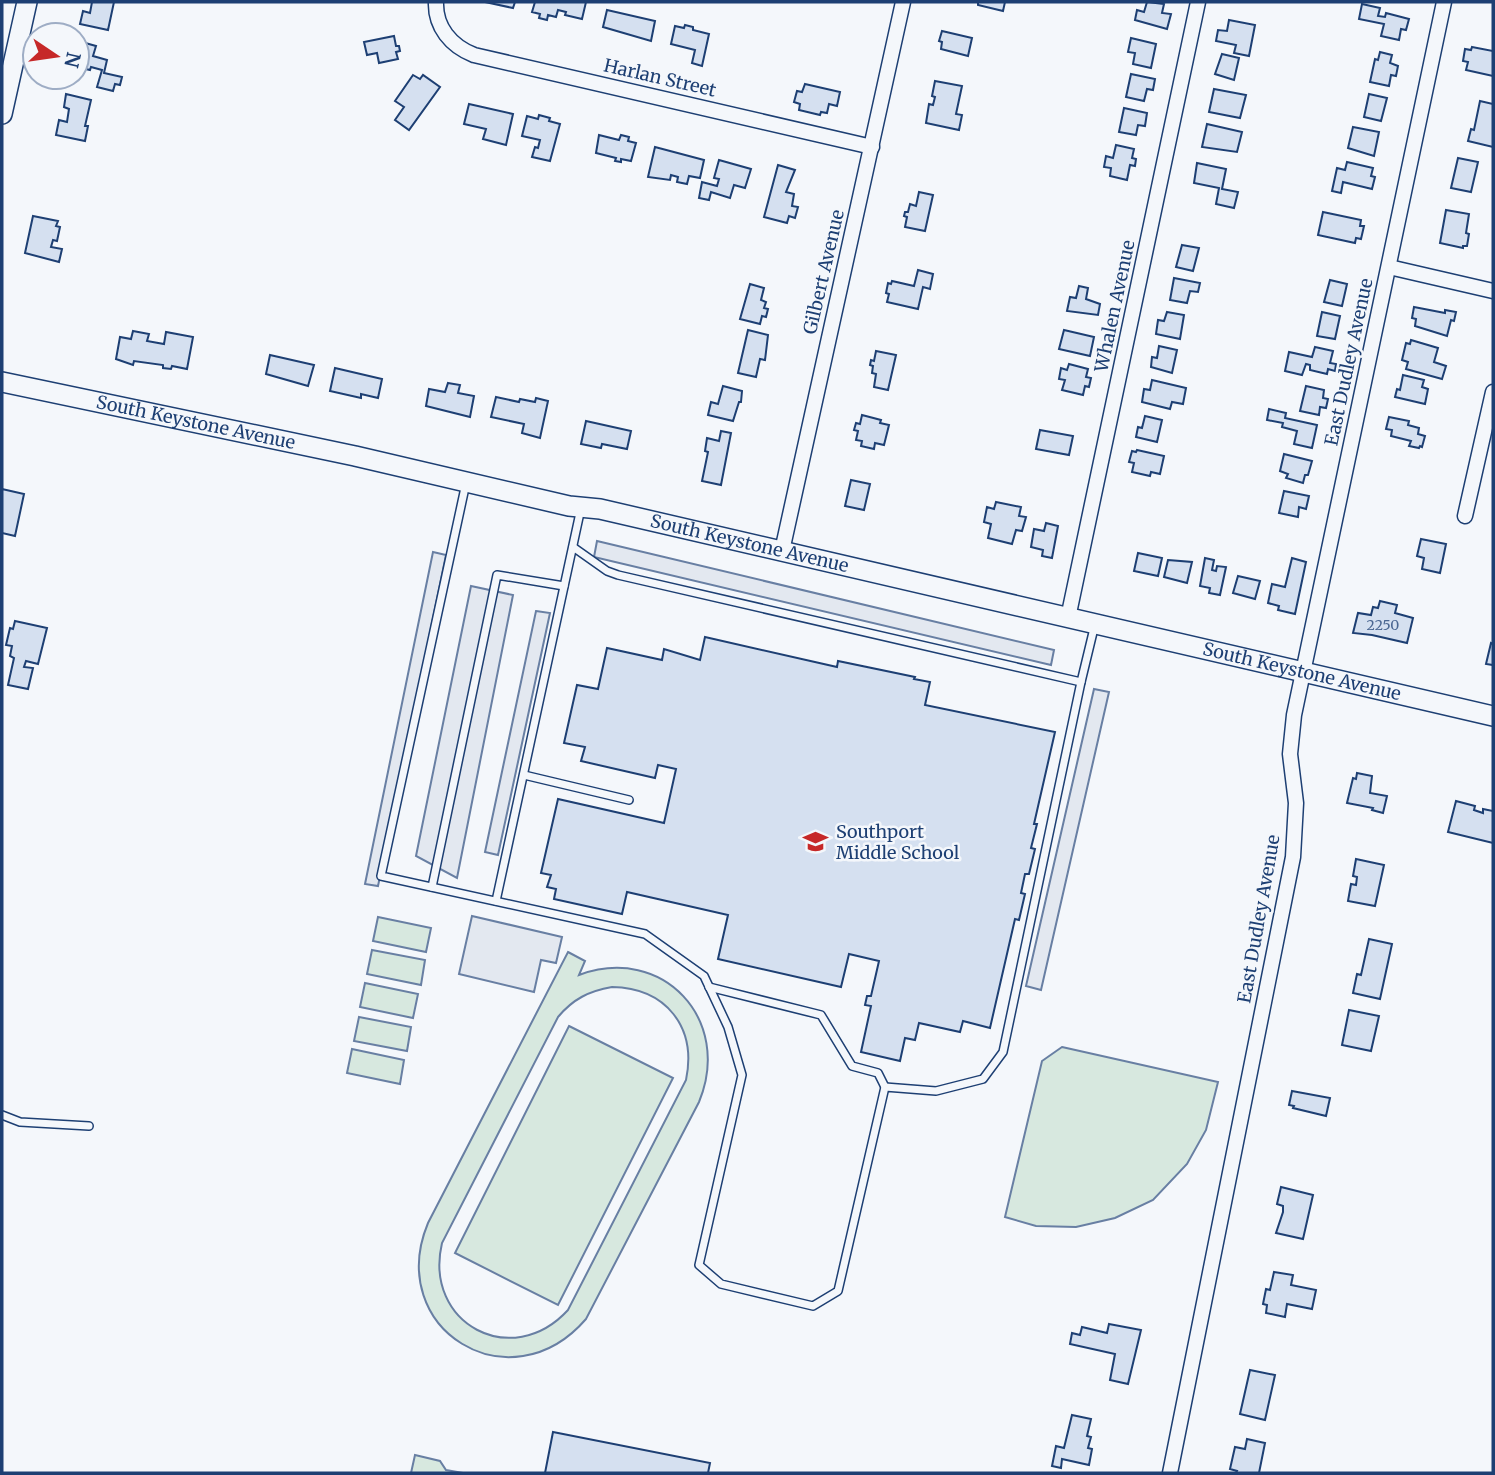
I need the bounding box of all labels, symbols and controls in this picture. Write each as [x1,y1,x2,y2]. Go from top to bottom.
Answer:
north arrow [21,21,91,91]
text: N [59,50,86,70]
street label: Harlan Street [602,53,718,102]
street label: Gilbert Avenue [798,207,849,336]
street label: Whalen Avenue [1089,238,1140,375]
street label: East Dudley Avenue [1320,276,1378,448]
street label: South Keystone Avenue [94,390,298,454]
street label: South Keystone Avenue [648,509,851,577]
house number: 2250 [1367,616,1399,634]
street label: South Keystone Avenue [1201,637,1403,705]
place label: Southport Middle School [836,820,960,864]
school or university icon: Southport Middle School [802,828,830,856]
street label: East Dudley Avenue [1232,833,1285,1005]

